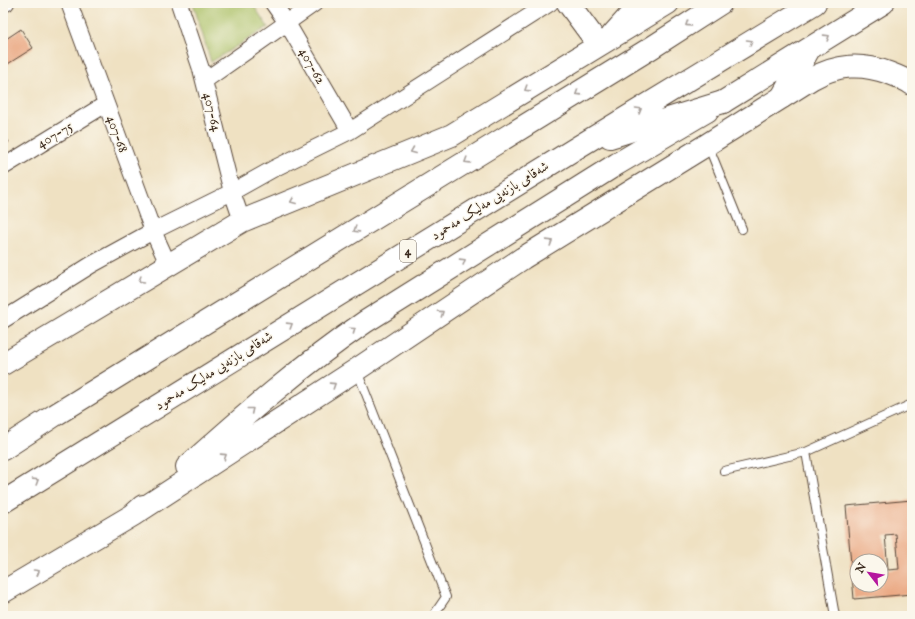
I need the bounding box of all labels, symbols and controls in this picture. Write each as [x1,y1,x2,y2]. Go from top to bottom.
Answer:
one-way arrow [685,19,692,27]
one-way arrow [823,35,830,42]
one-way arrow [746,40,753,47]
street label: 407-62 [294,44,330,88]
one-way arrow [524,84,531,92]
one-way arrow [575,88,582,96]
street label: 407-64 [198,91,226,134]
one-way arrow [635,107,642,115]
street label: 407-68 [102,113,132,155]
street label: 407-75 [34,117,76,153]
one-way arrow [410,147,417,155]
street label: شەقامی بازنەیی مەلیک مەحمود [428,157,553,245]
one-way arrow [464,157,471,164]
one-way arrow [290,196,297,204]
one-way arrow [353,225,360,232]
one-way arrow [546,239,553,246]
road number: 4 [400,240,416,262]
one-way arrow [459,259,466,266]
one-way arrow [138,276,145,283]
one-way arrow [437,311,444,318]
one-way arrow [286,322,293,329]
street label: شەقامی بازنەیی مەلیک مەحمود [152,327,277,415]
one-way arrow [349,328,356,335]
one-way arrow [329,382,336,390]
one-way arrow [247,408,254,415]
one-way arrow [220,453,227,461]
one-way arrow [32,478,39,486]
north arrow [849,553,889,593]
text: N [852,560,870,577]
one-way arrow [33,570,40,577]

